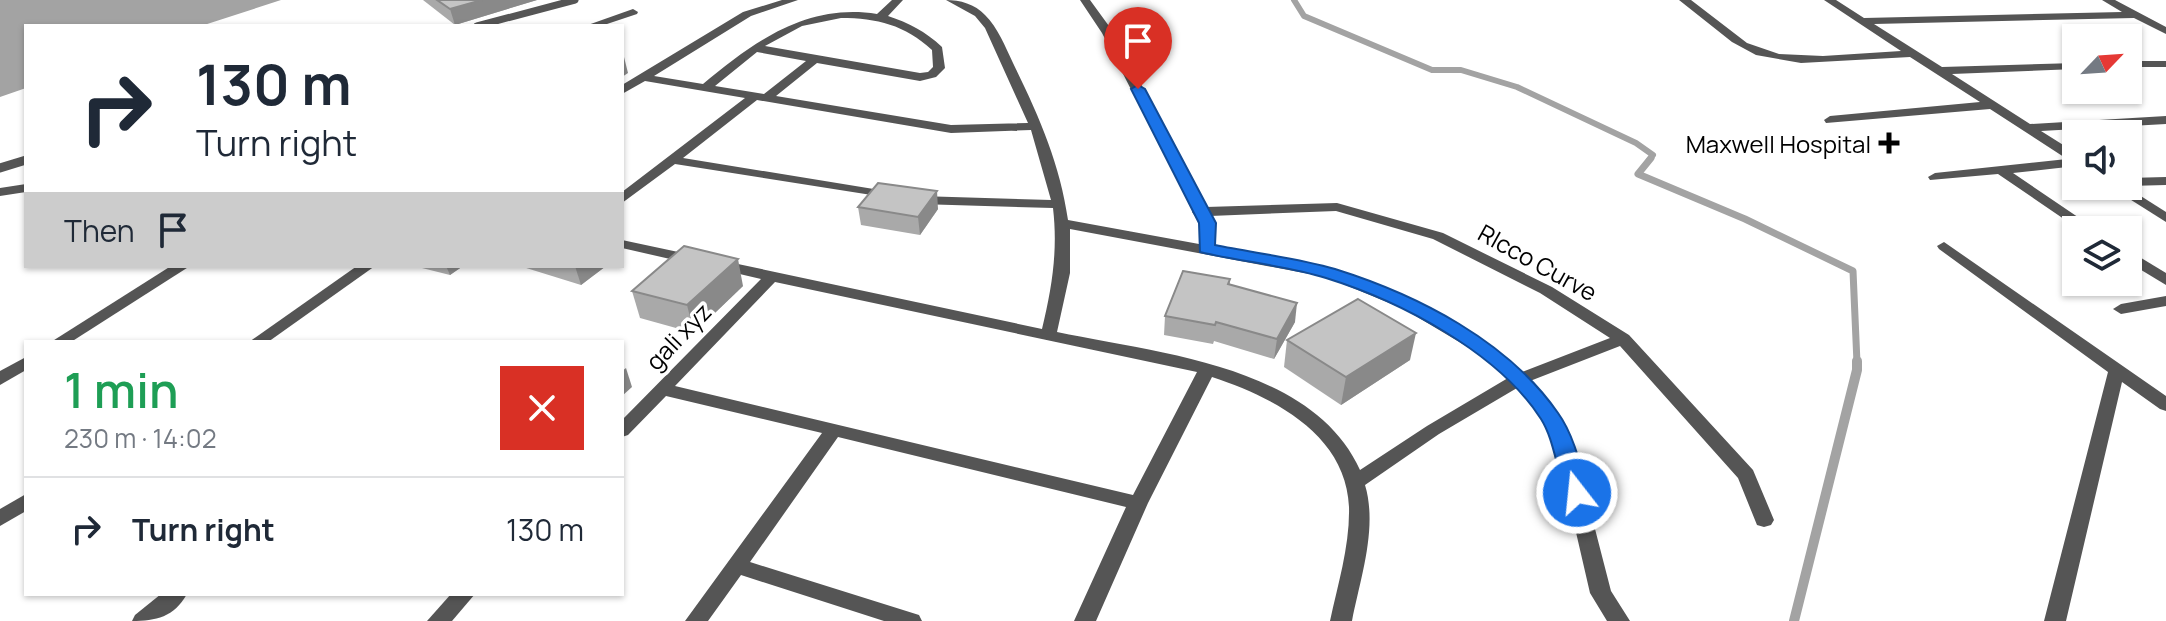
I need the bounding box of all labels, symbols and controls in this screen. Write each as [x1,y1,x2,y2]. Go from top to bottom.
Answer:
pin [1104,7,1172,89]
icon: arrive [1116,19,1160,63]
north arrow [2062,24,2142,104]
map controls [2062,24,2142,296]
text: 130 m [196,45,352,122]
icon: right [64,56,168,160]
text: Turn right [196,118,357,167]
button: sound [2062,120,2142,200]
place label: Maxwell Hospital [1686,127,1871,160]
marker: Maxwell Hospital [1878,132,1900,154]
icon: arrive [151,208,195,252]
text: Then [64,210,135,251]
street label: RIcco Curve [1473,216,1603,308]
button: layers [2062,216,2142,296]
street label: gali xyz [638,295,718,377]
text: 1 min [64,357,178,422]
button: close [500,366,584,450]
text: 230 m · 14:02 [64,420,217,456]
position arrow [1535,451,1619,535]
icon: right [64,507,108,551]
text: Turn right [132,509,275,550]
text: 130 m [506,509,584,550]

